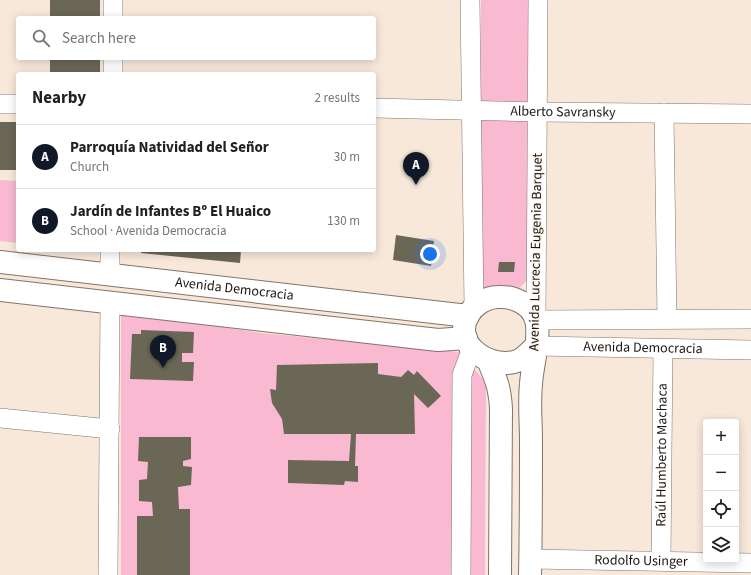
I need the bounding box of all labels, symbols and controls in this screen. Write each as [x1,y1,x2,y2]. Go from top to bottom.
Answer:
search box [16,16,376,60]
icon: search [30,27,52,49]
text: Search here [62,28,136,49]
text: Nearby [32,86,86,110]
text: 2 results [315,89,360,107]
street label: Alberto Savransky [510,101,616,123]
text: Parroquía Natividad del Señor [70,137,269,158]
text: A [41,148,49,166]
text: 30 m [334,148,360,166]
pin: A [403,152,429,185]
street label: Avenida Lucrecia Eugenia Barquet [524,152,548,351]
text: Church [70,158,109,176]
text: Jardín de Infantes Bº El Huaico [70,201,271,222]
text: B [41,212,49,230]
text: 130 m [327,212,360,230]
text: School · Avenida Democracia [70,222,227,240]
your location [420,244,440,264]
street label: Avenida Democracia [174,272,295,306]
pin: B [150,335,176,368]
street label: Avenida Democracia [583,337,703,359]
street label: Raúl Humberto Machaca [651,383,673,527]
map controls [703,419,739,563]
button: + [703,419,739,455]
button: − [703,455,739,491]
button: locate [703,491,739,527]
button: layers [703,527,739,563]
street label: Rodolfo Usinger [594,550,688,572]

